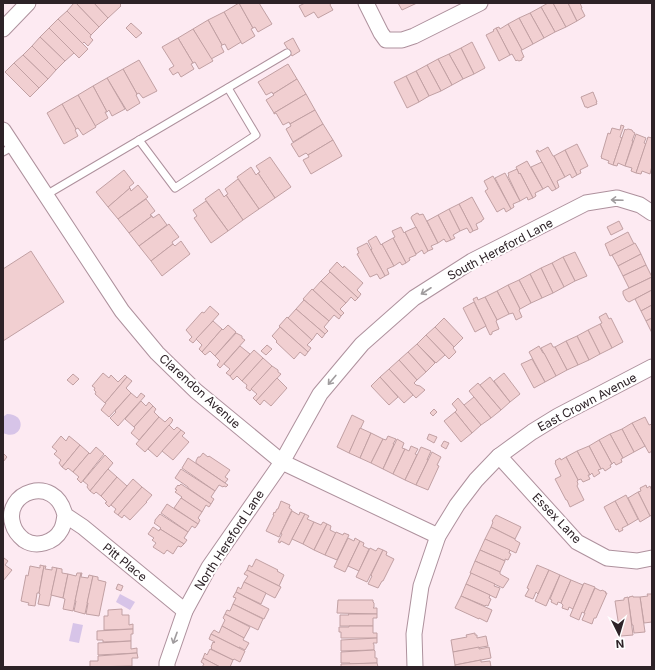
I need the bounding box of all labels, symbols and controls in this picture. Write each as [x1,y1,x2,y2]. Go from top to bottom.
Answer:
one-way arrow [611,196,624,204]
street label: South Hereford Lane [445,215,555,283]
one-way arrow [420,287,431,295]
street label: Clarendon Avenue [156,351,244,431]
street label: East Crown Avenue [535,370,639,434]
one-way arrow [327,375,336,385]
street label: North Hereford Lane [191,487,267,593]
street label: Essex Lane [529,490,585,546]
street label: Pitt Place [100,540,150,584]
north arrow [599,614,639,654]
one-way arrow [171,632,179,644]
text: N [615,637,625,651]

